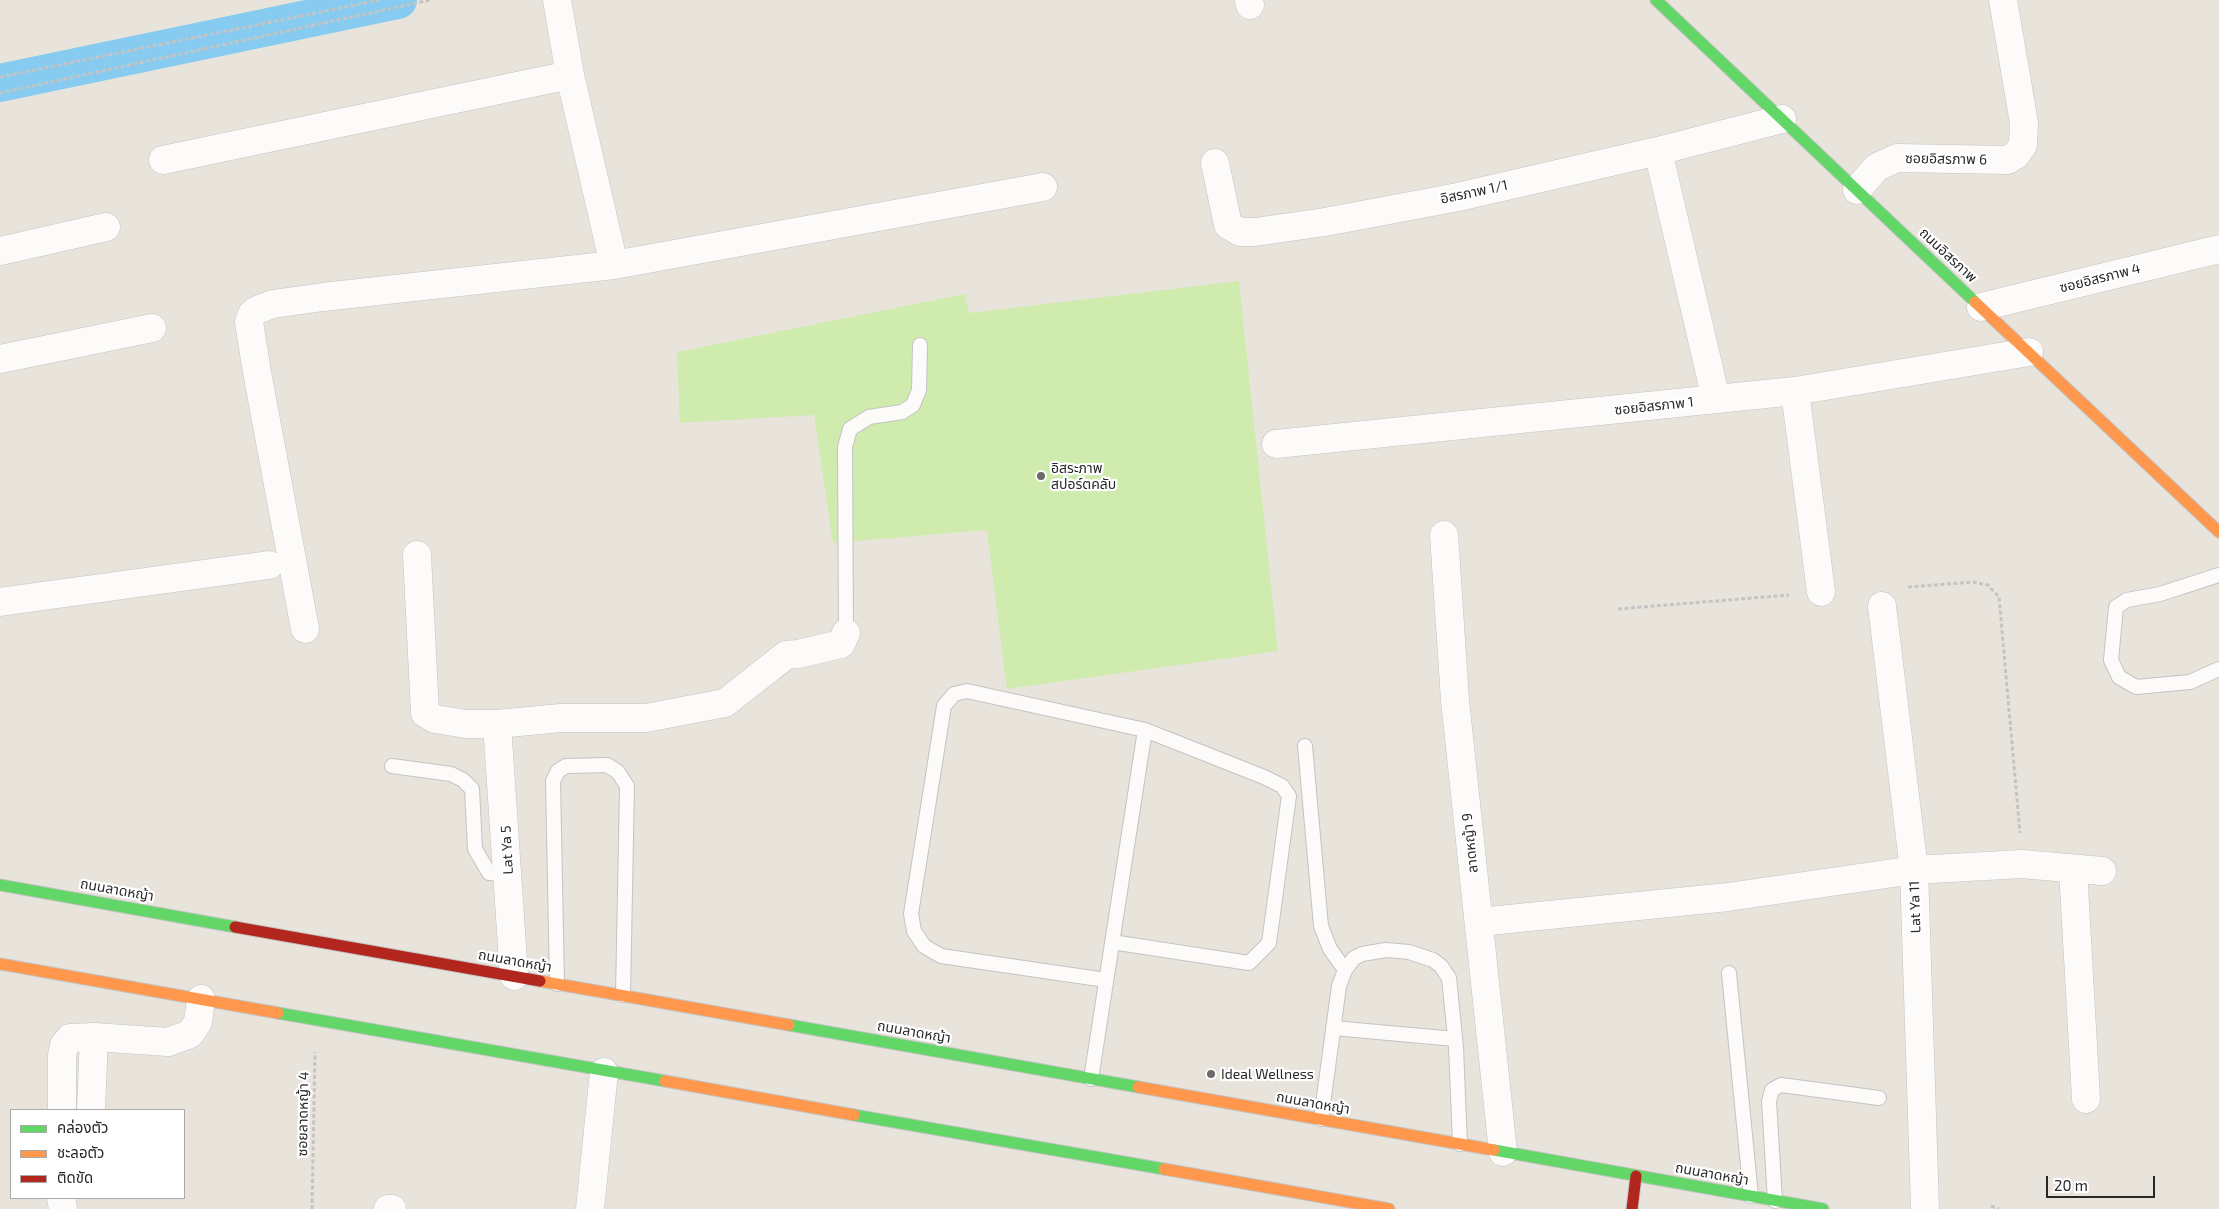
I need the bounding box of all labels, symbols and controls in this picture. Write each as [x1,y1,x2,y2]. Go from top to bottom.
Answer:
street label: ซอยอิสรภาพ 6 [1905,150,1987,168]
street label: อิสรภาพ 1/1 [1439,177,1509,207]
street label: ถนนอิสรภาพ [1916,224,1980,286]
street label: ซอยอิสรภาพ 4 [2058,260,2142,296]
street label: ซอยอิสรภาพ 1 [1614,393,1694,419]
place label: อิสระภาพ สปอร์ตคลับ [1051,460,1116,492]
marker: อิสระภาพ สปอร์ตคลับ [1035,470,1047,482]
street label: ลาดหญ้า 9 [1459,812,1481,874]
street label: Lat Ya 5 [497,825,517,875]
street label: ถนนลาดหญ้า [79,875,155,905]
street label: Lat Ya 11 [1906,880,1924,934]
street label: ถนนลาดหญ้า [477,946,553,976]
street label: ถนนลาดหญ้า [876,1017,952,1047]
place label: Ideal Wellness [1221,1066,1314,1082]
marker: Ideal Wellness [1205,1068,1217,1080]
street label: ซอยลาดหญ้า 4 [294,1071,312,1157]
street label: ถนนลาดหญ้า [1275,1088,1351,1118]
legend [10,1109,185,1199]
text: คล่องตัว [57,1118,108,1136]
text: ชะลอตัว [57,1143,104,1161]
street label: ถนนลาดหญ้า [1674,1159,1750,1189]
scale bar [2049,1166,2158,1198]
text: ติดขัด [57,1168,93,1186]
text: 20 m [2054,1176,2088,1194]

